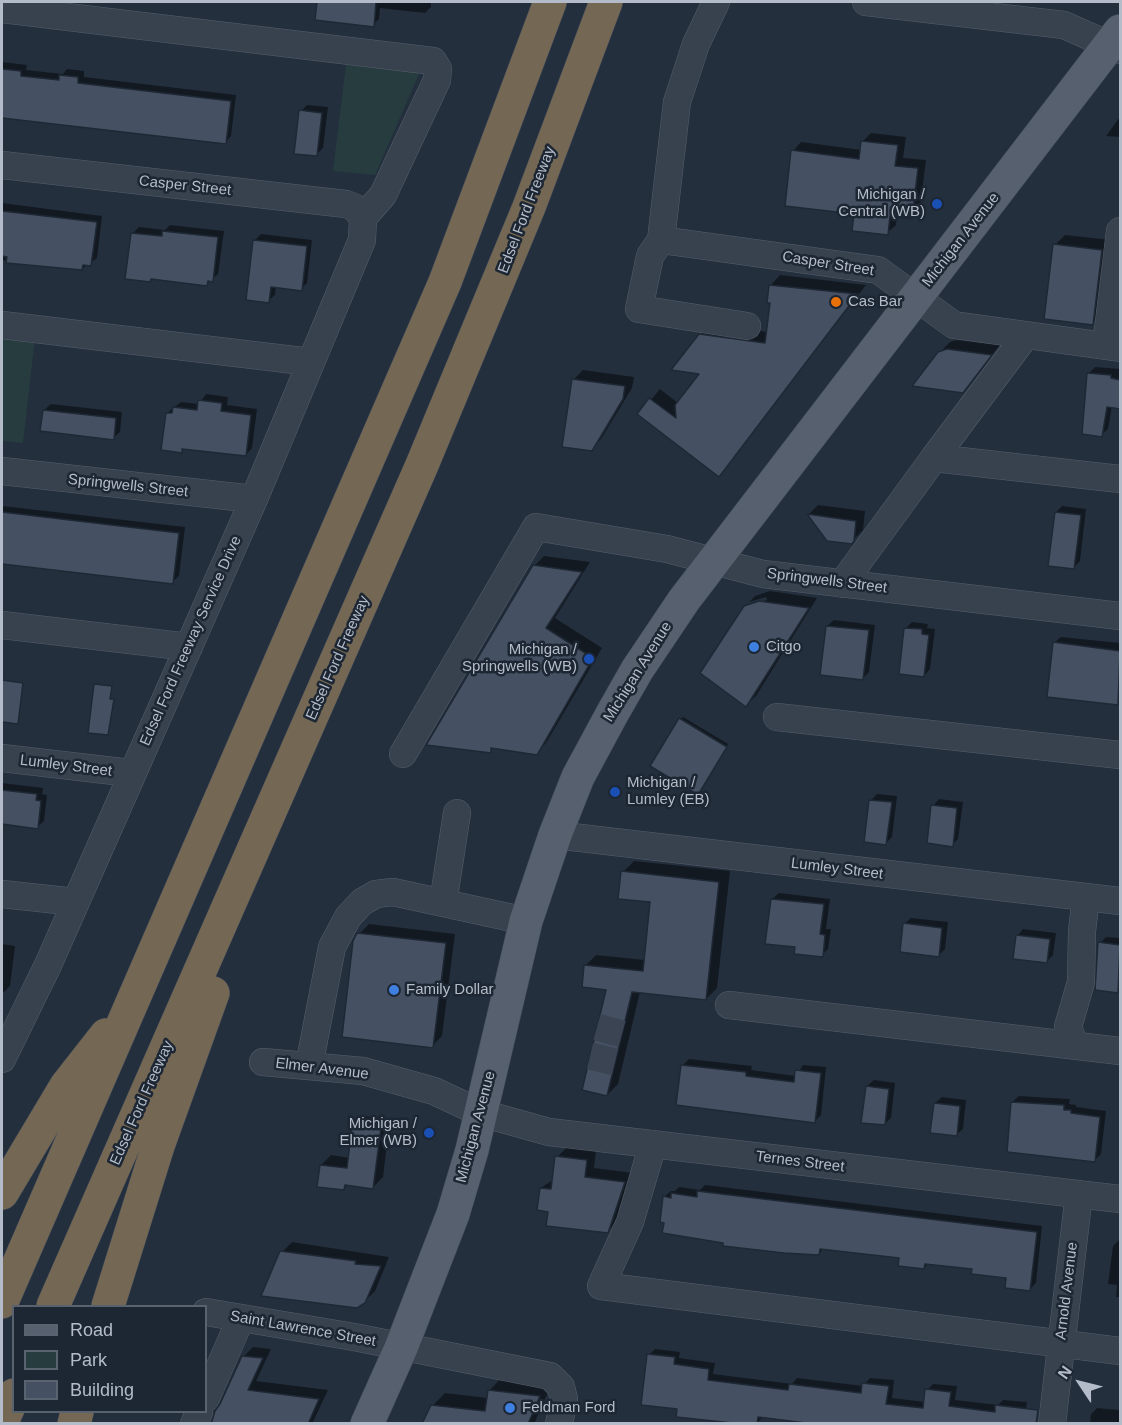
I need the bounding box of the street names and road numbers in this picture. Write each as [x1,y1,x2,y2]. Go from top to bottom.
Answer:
street label: Edsel Ford Freeway [495,144,559,276]
street label: Casper Street [138,172,232,200]
street label: Michigan Avenue [919,189,1003,291]
street label: Casper Street [781,248,875,280]
street label: Springwells Street [67,471,189,501]
street label: Edsel Ford Freeway Service Drive [136,533,246,749]
street label: Springwells Street [766,565,888,597]
street label: Edsel Ford Freeway [302,593,374,723]
street label: Michigan Avenue [600,619,676,725]
street label: Lumley Street [19,751,113,781]
street label: Lumley Street [790,854,884,884]
street label: Edsel Ford Freeway [106,1038,178,1168]
street label: Elmer Avenue [274,1054,370,1084]
street label: Michigan Avenue [452,1069,500,1185]
street label: Ternes Street [755,1148,845,1176]
street label: Arnold Avenue [1052,1241,1082,1341]
street label: Saint Lawrence Street [229,1307,377,1351]

